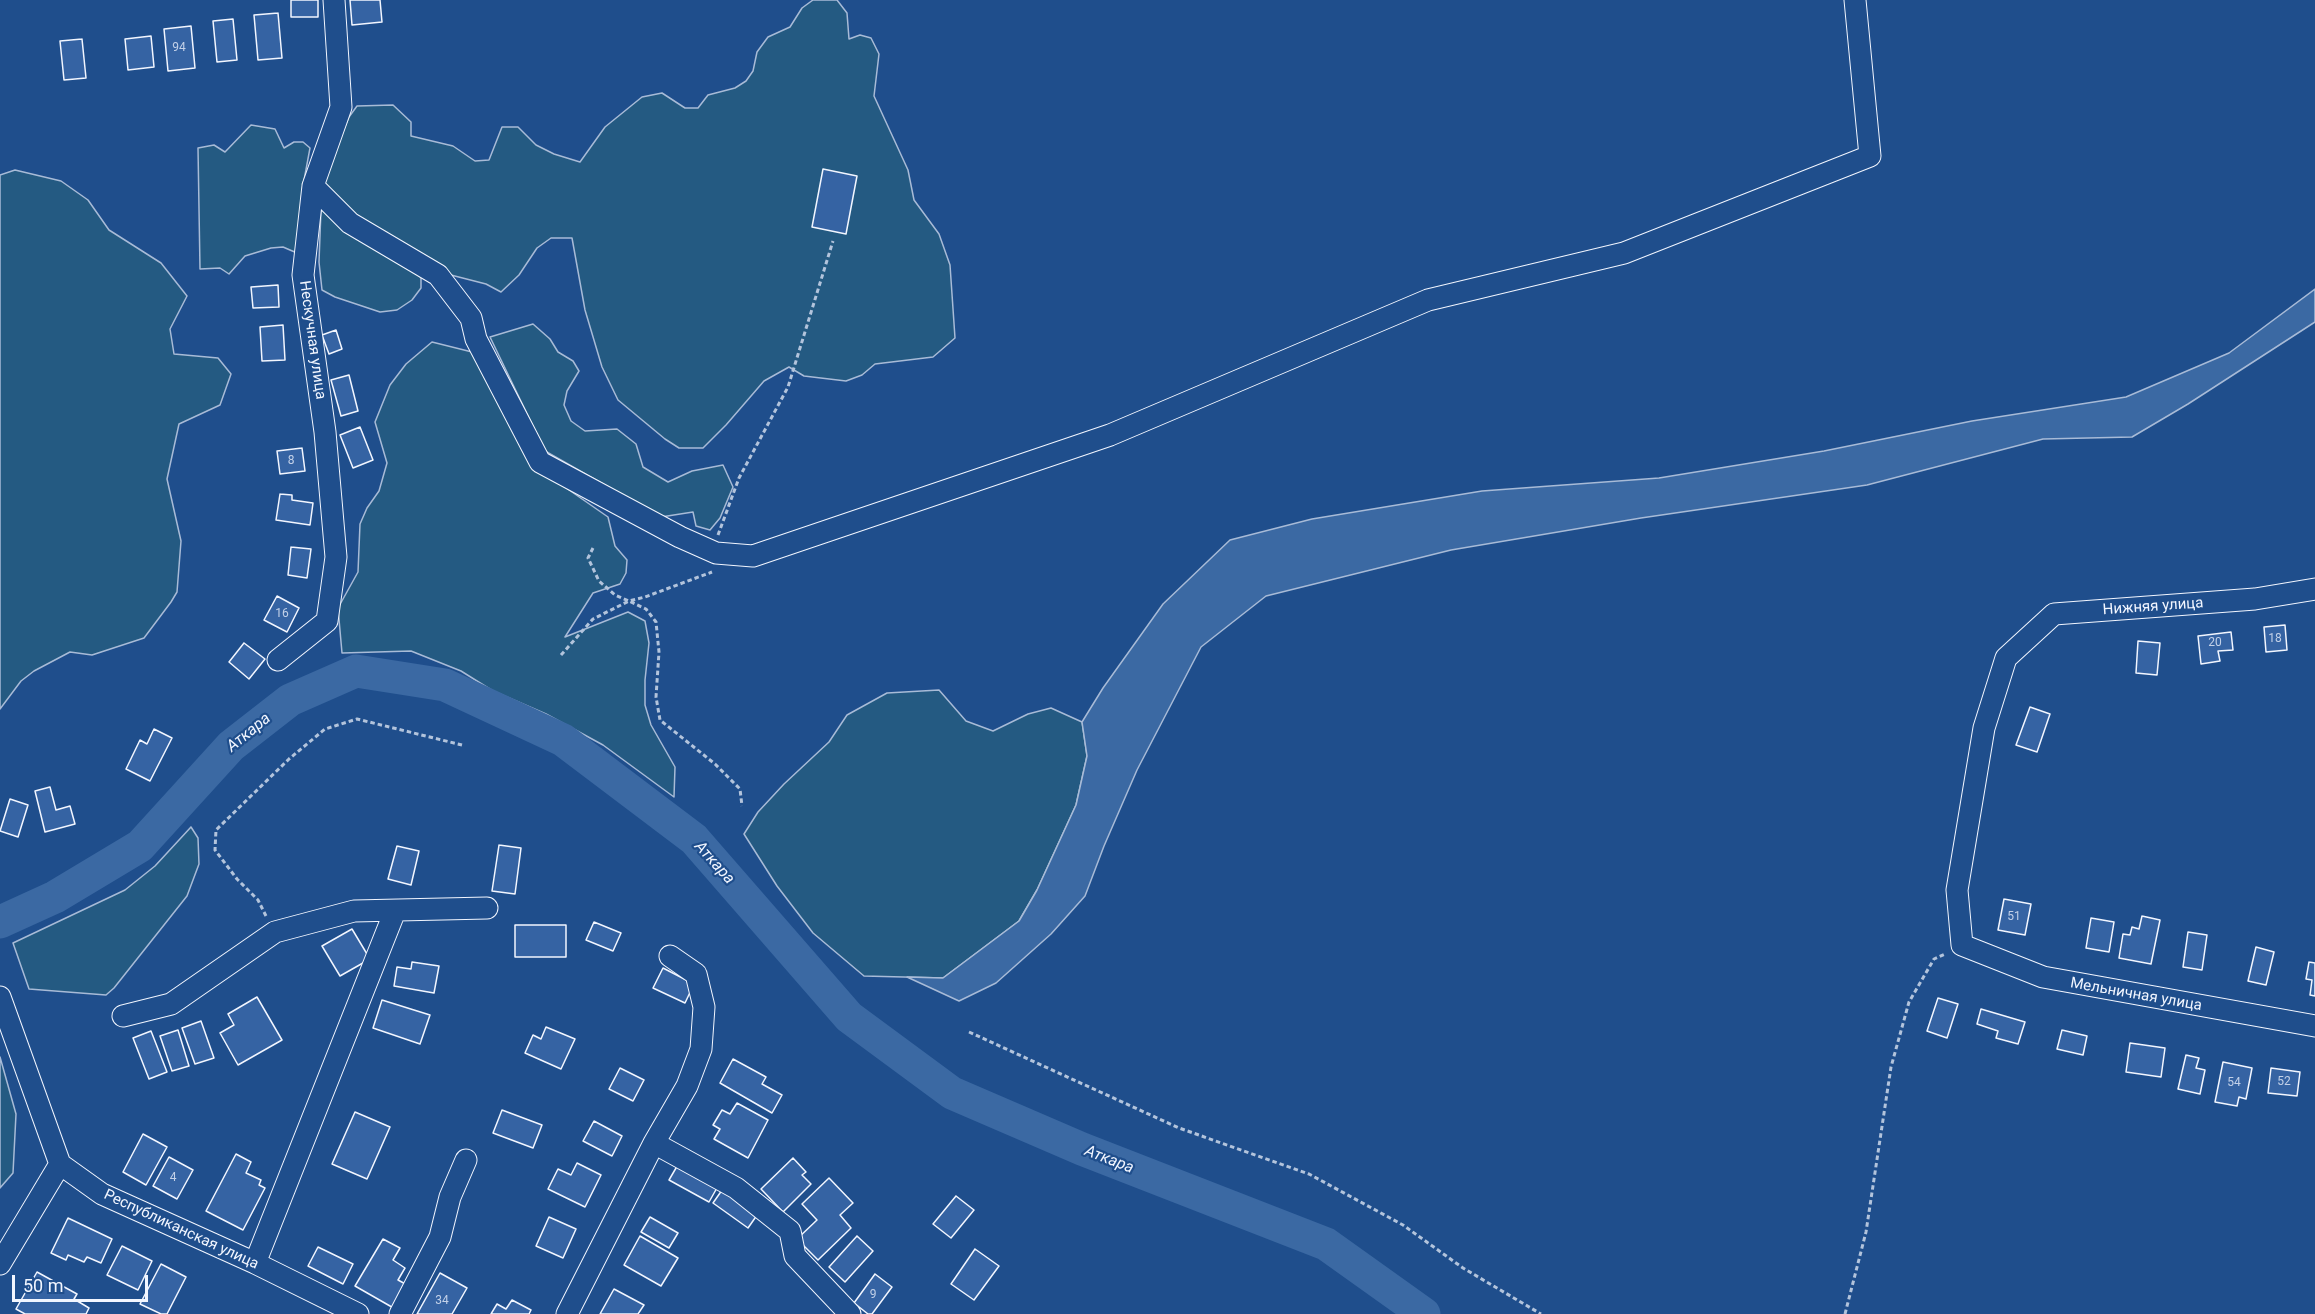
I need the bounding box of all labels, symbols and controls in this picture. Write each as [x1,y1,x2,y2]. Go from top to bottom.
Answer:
house number: 94 [172,41,186,55]
street label: Нескучная улица [295,279,329,401]
house number: 8 [288,454,294,468]
street label: Нижняя улица [2102,595,2204,619]
house number: 16 [275,607,289,621]
house number: 18 [2268,632,2282,646]
house number: 20 [2208,636,2222,650]
water label: Аткара [223,709,275,757]
water label: Аткара [690,838,738,888]
house number: 51 [2007,910,2021,924]
street label: Мельничная улица [2069,975,2203,1015]
house number: 52 [2277,1075,2291,1089]
house number: 54 [2227,1076,2241,1090]
water label: Аткара [1082,1142,1136,1178]
house number: 4 [170,1171,176,1185]
street label: Республиканская улица [101,1186,261,1274]
scale bar [15,1263,152,1301]
text: 50 m [23,1275,63,1296]
house number: 9 [870,1288,876,1302]
house number: 34 [435,1294,449,1308]

